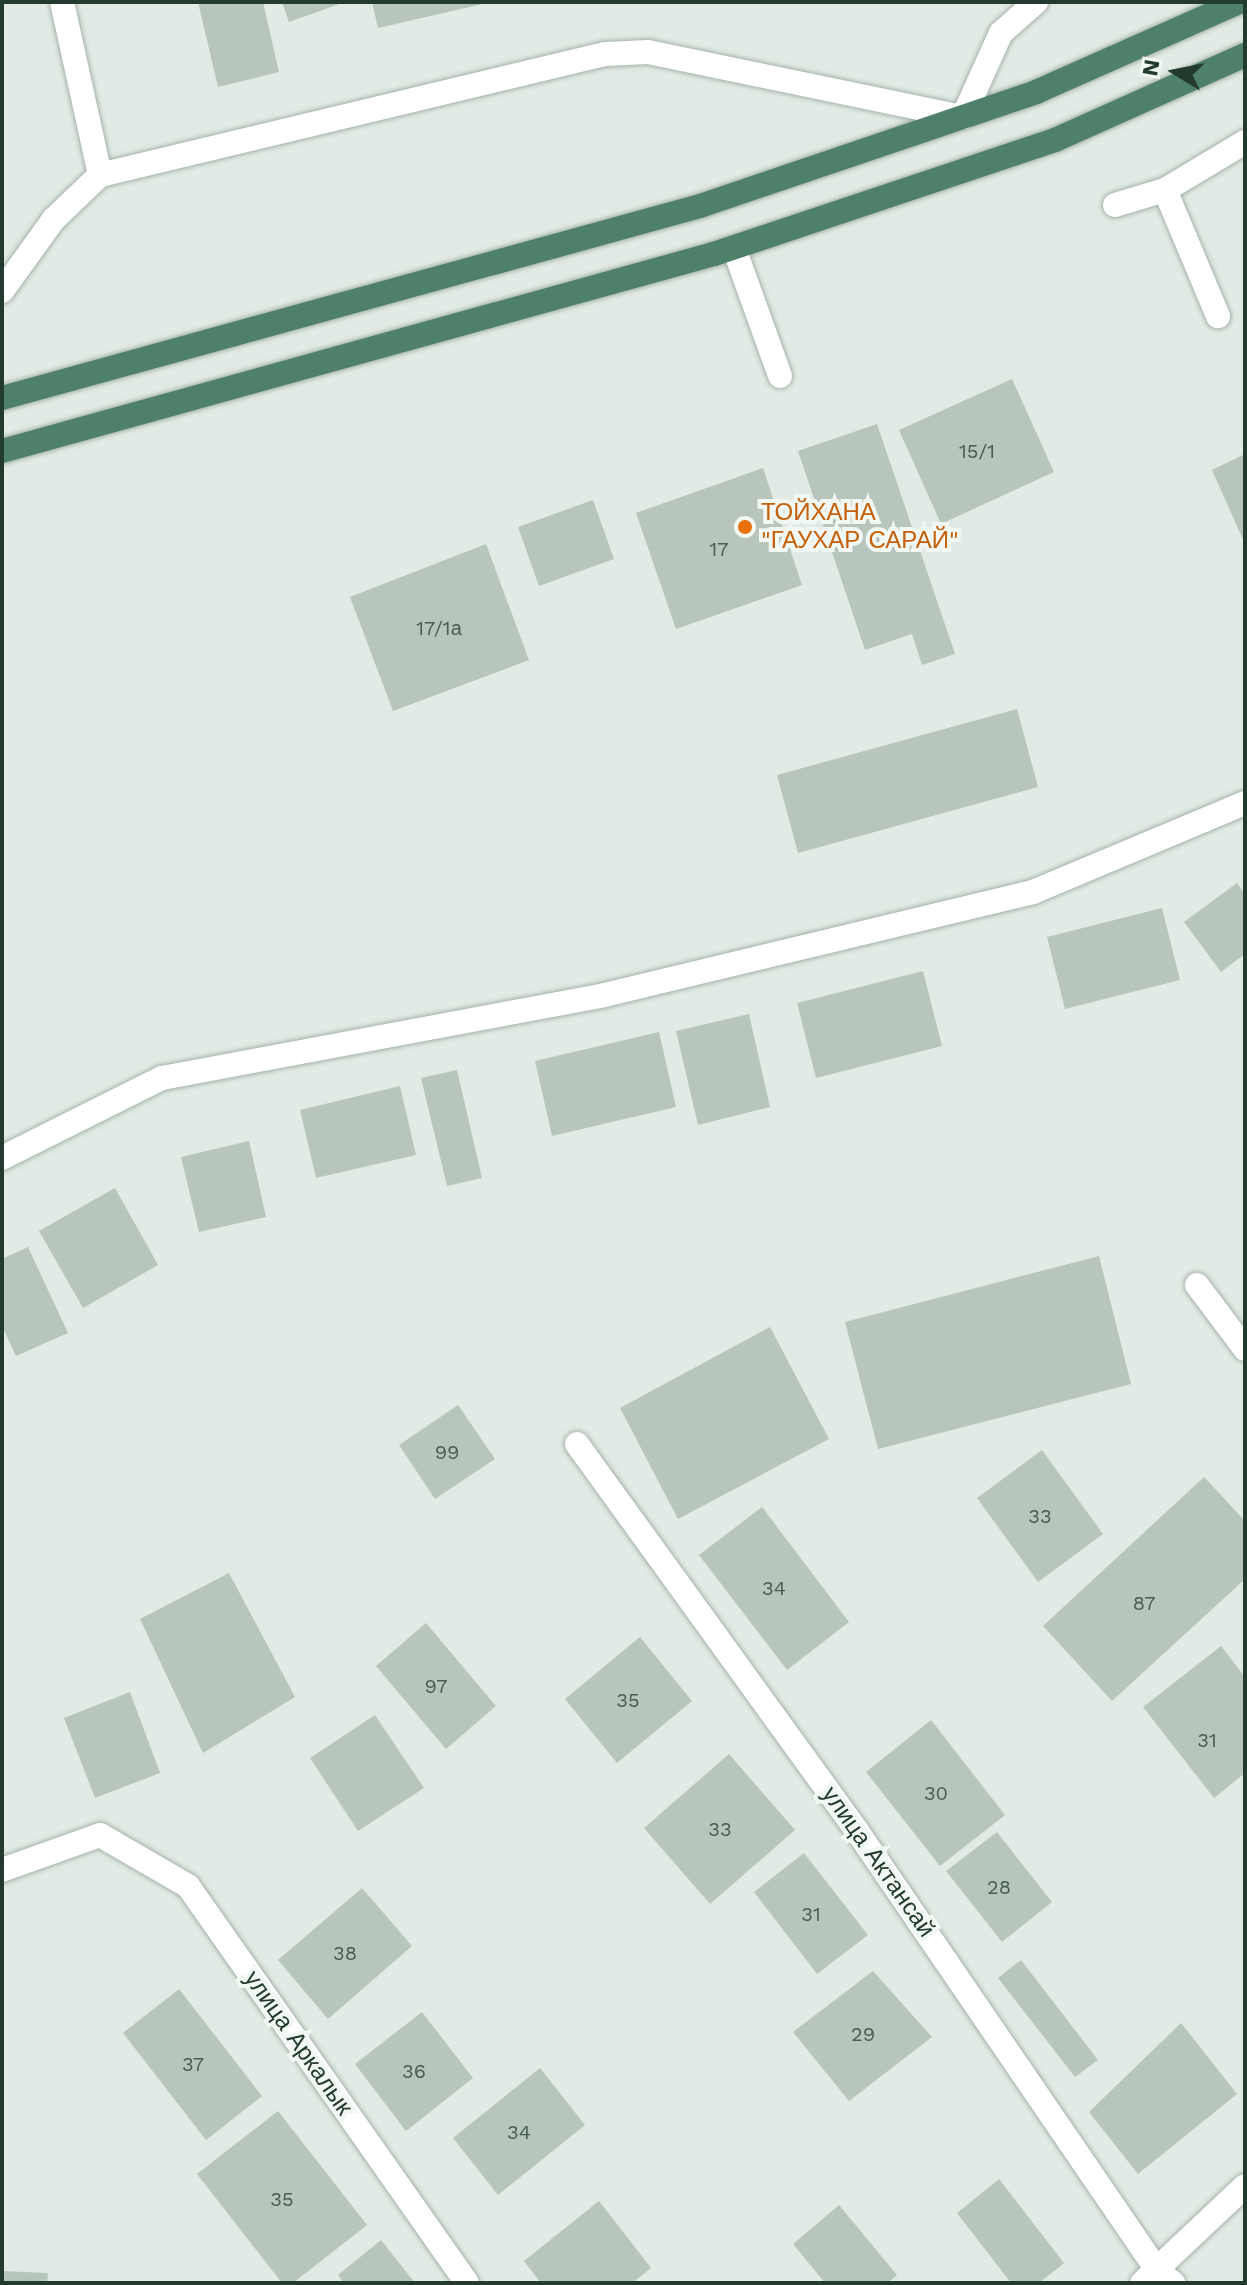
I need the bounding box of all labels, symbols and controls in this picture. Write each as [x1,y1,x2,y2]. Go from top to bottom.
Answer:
north arrow [1135,32,1215,112]
text: N [1137,58,1165,78]
house number: 15/1 [959,439,995,463]
place label: ТОЙХАНА "ГАУХАР САРАЙ" [761,499,959,555]
marker: ТОЙХАНА "ГАУХАР САРАЙ" [736,518,754,536]
house number: 17 [709,537,729,561]
house number: 17/1а [416,616,462,640]
house number: 99 [435,1440,459,1464]
house number: 33 [1028,1504,1052,1528]
house number: 34 [762,1576,786,1600]
house number: 87 [1133,1591,1155,1615]
house number: 97 [424,1674,448,1698]
house number: 35 [616,1688,640,1712]
house number: 31 [1197,1728,1217,1752]
street label: улица Актансай [815,1781,941,1943]
house number: 30 [924,1781,948,1805]
house number: 33 [708,1817,732,1841]
house number: 28 [987,1875,1011,1899]
house number: 31 [801,1902,821,1926]
house number: 38 [333,1941,357,1965]
street label: улица Аркалык [238,1965,358,2121]
house number: 29 [851,2022,875,2046]
house number: 37 [182,2052,204,2076]
house number: 36 [402,2059,426,2083]
house number: 34 [507,2120,531,2144]
house number: 35 [270,2187,294,2211]

